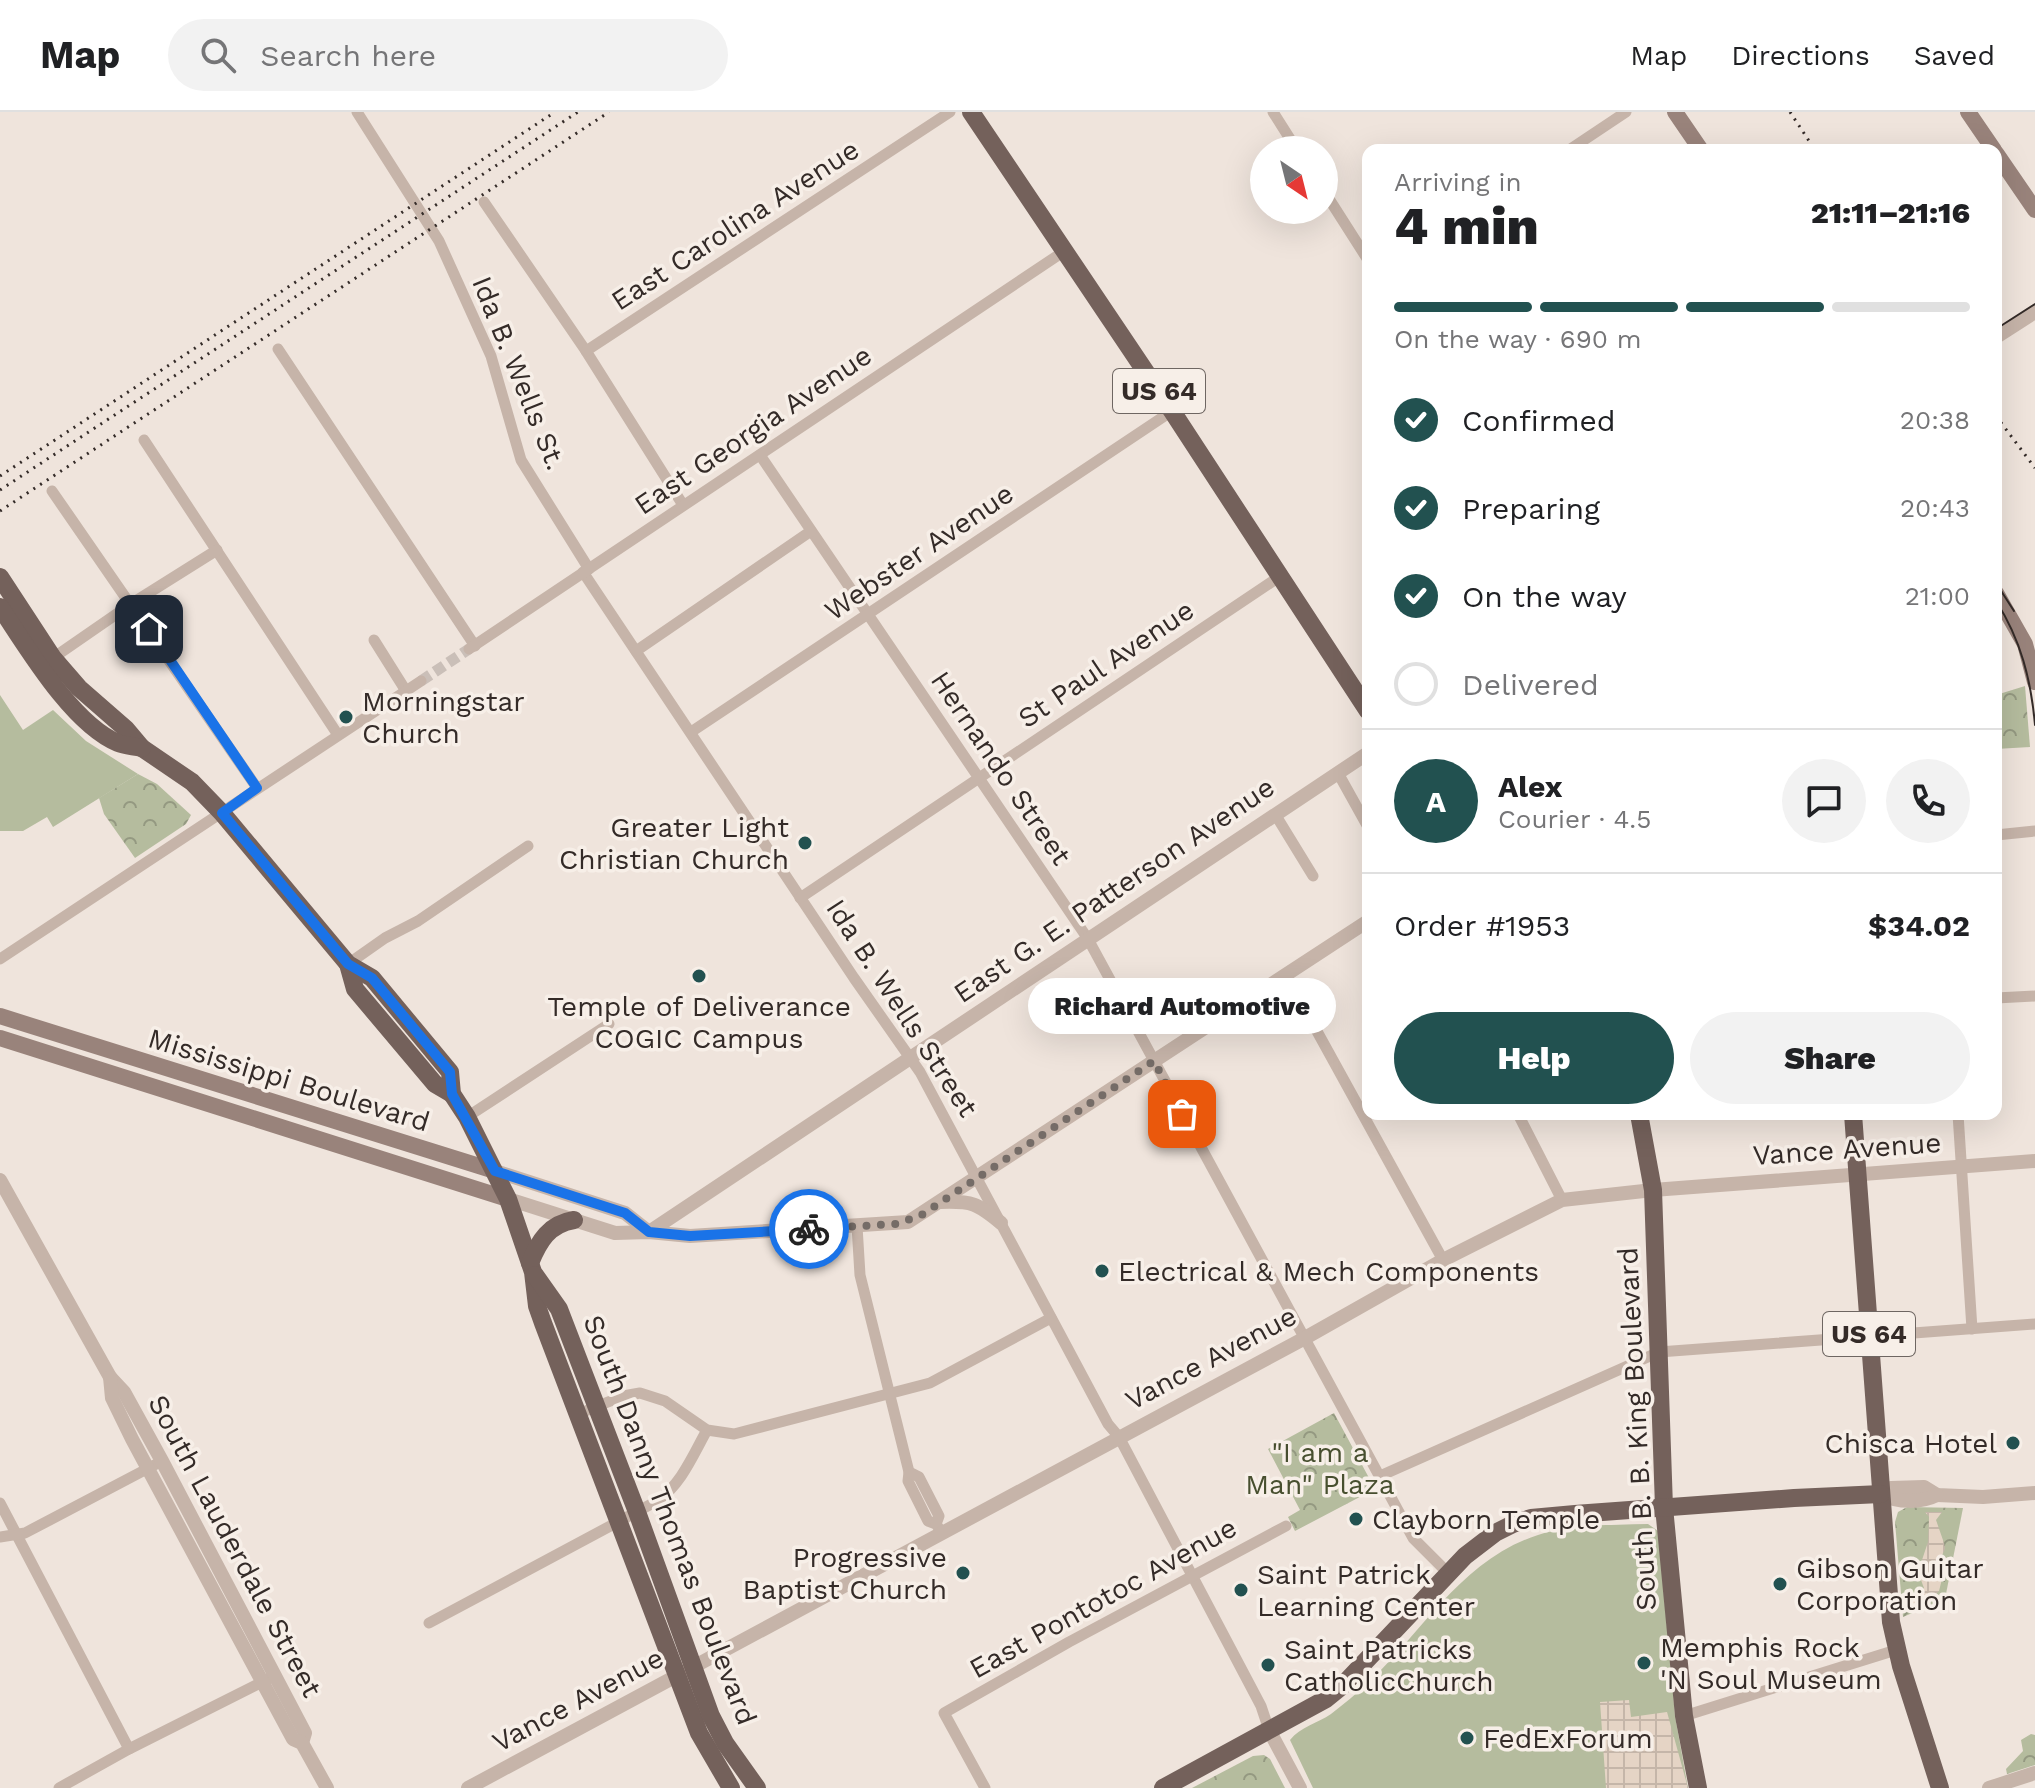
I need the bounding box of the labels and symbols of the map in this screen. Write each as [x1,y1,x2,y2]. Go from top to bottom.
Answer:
street label: East Carolina Avenue [605,133,865,317]
north arrow [1250,136,1338,224]
street label: Ida B. Wells St. [465,271,573,475]
street label: East Georgia Avenue [628,338,878,522]
road number: US 64 [1113,369,1205,413]
street label: Webster Avenue [818,477,1020,627]
street label: St Paul Avenue [1012,593,1200,735]
pin [115,595,183,663]
street label: Hernando Street [924,665,1078,871]
place label: Morningstar Church [362,685,525,750]
marker: Morningstar Church [337,708,355,726]
street label: East G. E. Patterson Avenue [948,770,1280,1010]
place label: Greater Light Christian Church [559,811,789,876]
marker: Greater Light Christian Church [796,834,814,852]
street label: Ida B. Wells Street [819,893,985,1123]
marker: Temple of Deliverance COGIC Campus [690,967,708,985]
callout: Richard Automotive [1028,978,1336,1034]
place label: Temple of Deliverance COGIC Campus [547,990,851,1055]
street label: Mississippi Boulevard [144,1021,434,1139]
pin [1148,1080,1216,1148]
street label: Vance Avenue [1752,1126,1942,1172]
courier [769,1189,849,1269]
street label: South B. B. King Boulevard [1611,1246,1663,1612]
place label: Electrical & Mech Components [1118,1255,1539,1288]
marker: Electrical & Mech Components [1093,1262,1111,1280]
street label: Vance Avenue [1120,1299,1302,1417]
street label: South Danny Thomas Boulevard [576,1311,764,1729]
road number: US 64 [1823,1312,1915,1356]
street label: South Lauderdale Street [141,1389,329,1703]
place label: Chisca Hotel [1824,1427,1997,1460]
marker: Chisca Hotel [2004,1434,2022,1452]
park label: "I am a Man" Plaza [1245,1436,1395,1501]
place label: Clayborn Temple [1372,1503,1600,1536]
marker: Clayborn Temple [1347,1510,1365,1528]
street label: East Pontotoc Avenue [964,1511,1242,1685]
place label: Progressive Baptist Church [743,1541,947,1606]
place label: Gibson Guitar Corporation [1796,1552,1984,1617]
place label: Saint Patrick Learning Center [1257,1558,1475,1623]
marker: Progressive Baptist Church [954,1564,972,1582]
marker: Gibson Guitar Corporation [1771,1575,1789,1593]
marker: Saint Patrick Learning Center [1232,1581,1250,1599]
place label: Memphis Rock 'N Soul Museum [1660,1631,1882,1696]
place label: Saint Patricks CatholicChurch [1284,1633,1494,1698]
street label: Vance Avenue [487,1641,669,1759]
marker: Memphis Rock 'N Soul Museum [1635,1654,1653,1672]
marker: Saint Patricks CatholicChurch [1259,1656,1277,1674]
place label: FedExForum [1483,1722,1653,1755]
marker: FedExForum [1458,1729,1476,1747]

